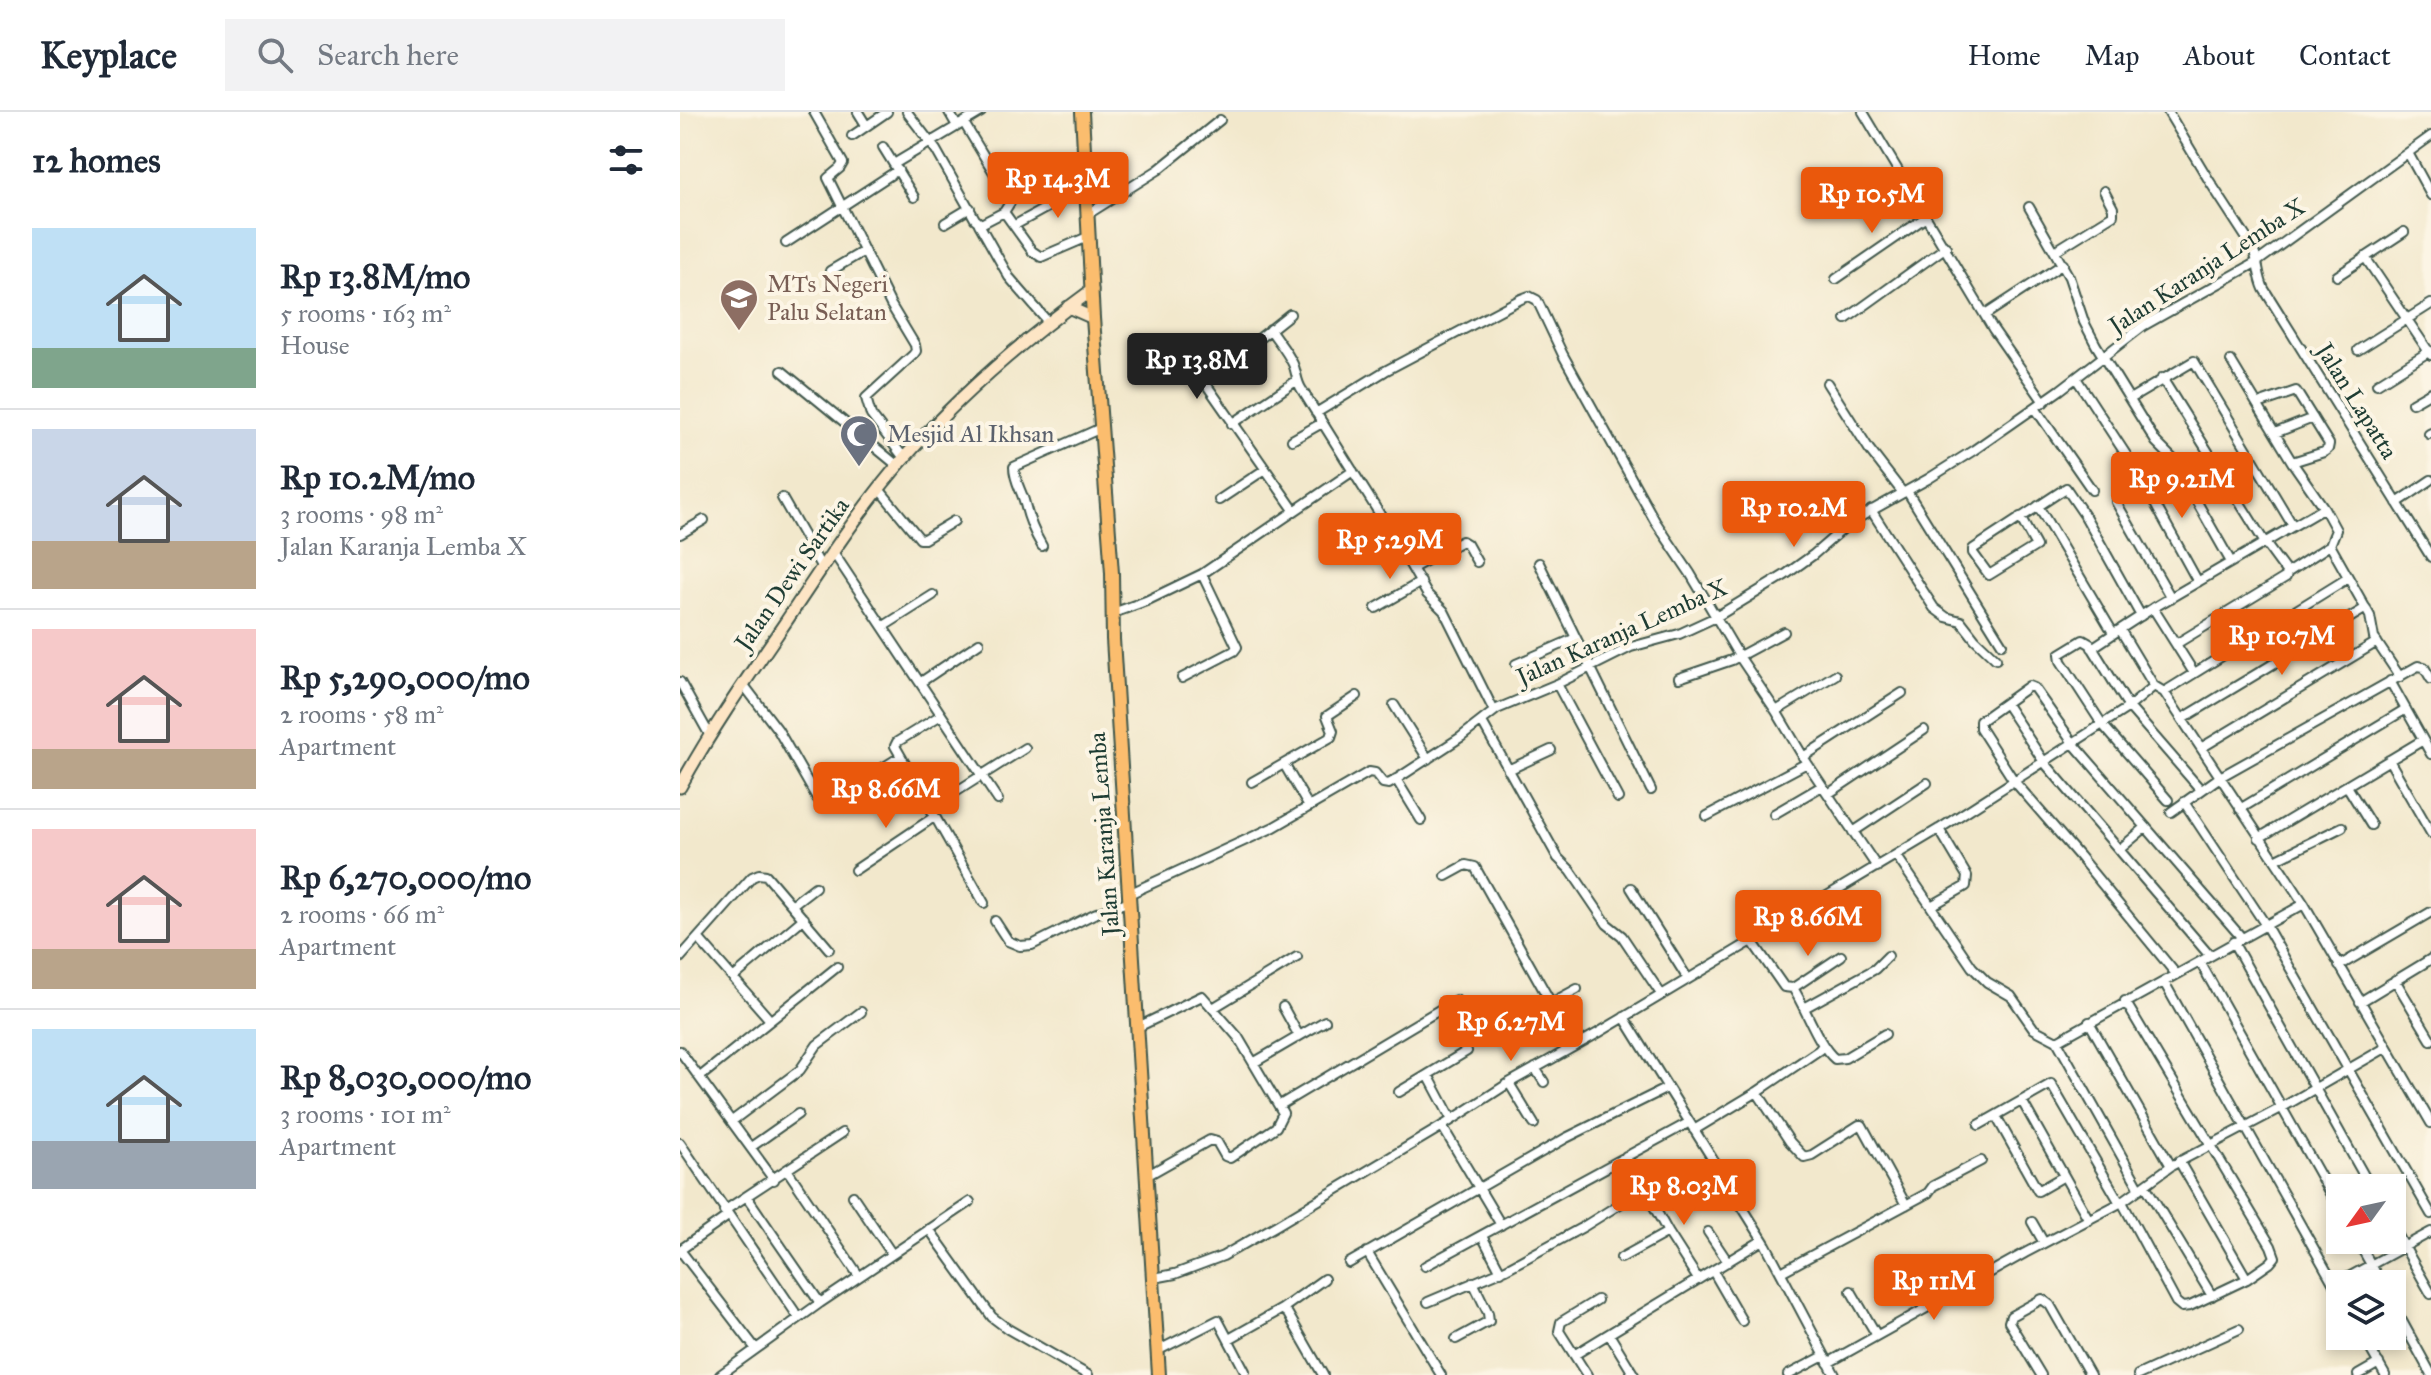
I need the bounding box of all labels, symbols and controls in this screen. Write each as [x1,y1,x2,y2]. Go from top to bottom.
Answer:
search box [225,19,785,91]
text: Keyplace [40,32,177,78]
icon: search [253,33,297,77]
text: Search here [317,37,459,73]
text: Home [1968,38,2041,73]
text: Map [2085,38,2139,73]
text: About [2183,38,2255,73]
text: Contact [2299,38,2391,73]
icon: filters [604,138,648,182]
text: 12 homes [32,140,161,181]
pin: Rp 14.3M [975,152,1141,220]
text: Rp 14.3M [1006,162,1110,194]
pin: Rp 10.5M [1789,167,1955,235]
text: Rp 10.5M [1819,177,1925,209]
street label: Jalan Karanja Lemba X [2101,191,2311,342]
text: Rp 13.8M/mo [280,256,470,297]
icon: home [96,260,192,356]
place label: MTs Negeri Palu Selatan [767,269,889,327]
school or university icon: MTs Negeri Palu Selatan [718,277,760,332]
text: 5 rooms · 163 m² [280,297,451,329]
text: House [280,329,350,361]
pin: Rp 13.8M [1114,333,1280,401]
street label: Jalan Lapatta [2308,335,2405,465]
text: Rp 13.8M [1145,343,1249,375]
mosque icon: Mesjid Al Ikhsan [838,413,880,468]
place label: Mesjid Al Ikhsan [887,419,1054,449]
pin: Rp 9.21M [2099,452,2265,520]
text: Rp 10.2M/mo [280,457,475,498]
icon: home [96,461,192,557]
text: Rp 9.21M [2129,462,2235,494]
pin: Rp 10.2M [1711,481,1877,549]
street label: Jalan Dewi Sartika [726,491,856,659]
text: Rp 10.2M [1740,491,1848,523]
text: 3 rooms · 98 m² [280,498,443,530]
pin: Rp 5.29M [1307,513,1473,581]
text: Rp 5.29M [1336,523,1444,555]
text: Jalan Karanja Lemba X [280,530,527,562]
street label: Jalan Karanja Lemba X [1509,572,1733,693]
pin: Rp 10.7M [2199,609,2365,677]
text: Rp 10.7M [2229,619,2335,651]
text: Rp 5,290,000/mo [280,657,530,698]
icon: home [96,661,192,757]
text: 2 rooms · 58 m² [280,698,444,730]
text: Apartment [280,730,396,762]
street label: Jalan Karanja Lemba [1082,730,1126,940]
pin: Rp 8.66M [803,762,969,830]
text: Rp 8.66M [831,772,941,804]
text: Rp 6,270,000/mo [280,857,531,898]
icon: home [96,861,192,957]
pin: Rp 8.66M [1725,890,1891,958]
text: 2 rooms · 66 m² [280,898,444,930]
text: Rp 8.66M [1753,900,1863,932]
text: Apartment [280,930,396,962]
pin: Rp 6.27M [1428,995,1594,1063]
text: Rp 6.27M [1457,1005,1565,1037]
text: Rp 8,030,000/mo [280,1057,531,1098]
icon: home [96,1061,192,1157]
text: 3 rooms · 101 m² [280,1098,451,1130]
text: Apartment [280,1130,396,1162]
pin: Rp 8.03M [1601,1159,1767,1227]
text: Rp 8.03M [1630,1169,1738,1201]
north arrow [2326,1174,2406,1254]
map controls [2326,1174,2406,1350]
pin: Rp 11M [1869,1254,1999,1322]
text: Rp 11M [1892,1264,1976,1296]
button: layers [2326,1270,2406,1350]

